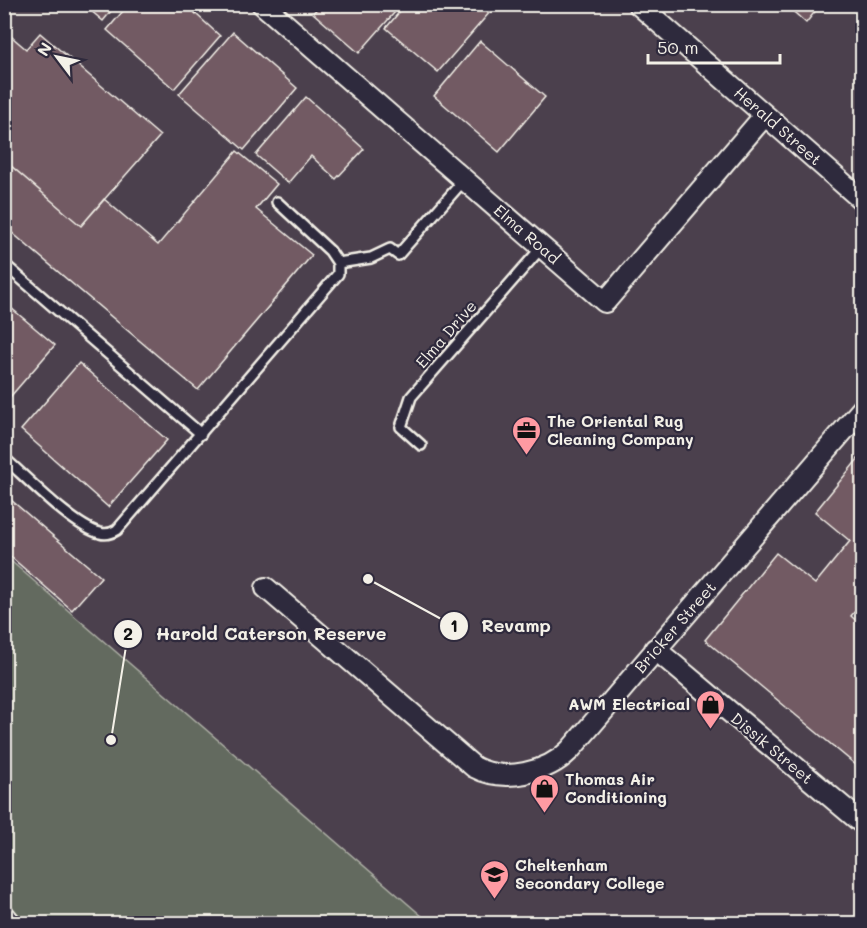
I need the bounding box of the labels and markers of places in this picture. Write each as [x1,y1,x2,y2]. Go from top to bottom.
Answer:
place label: The Oriental Rug Cleaning Company [547,410,694,449]
office icon: The Oriental Rug Cleaning Company [510,414,542,456]
callout: Revamp [439,608,562,644]
callout: Harold Caterson Reserve [113,616,398,652]
shop icon: AWM Electrical [695,688,727,730]
place label: AWM Electrical [568,693,690,714]
place label: Thomas Air Conditioning [565,768,667,807]
shop icon: Thomas Air Conditioning [528,772,560,814]
place label: Cheltenham Secondary College [515,854,665,893]
school or university icon: Cheltenham Secondary College [478,858,510,900]

